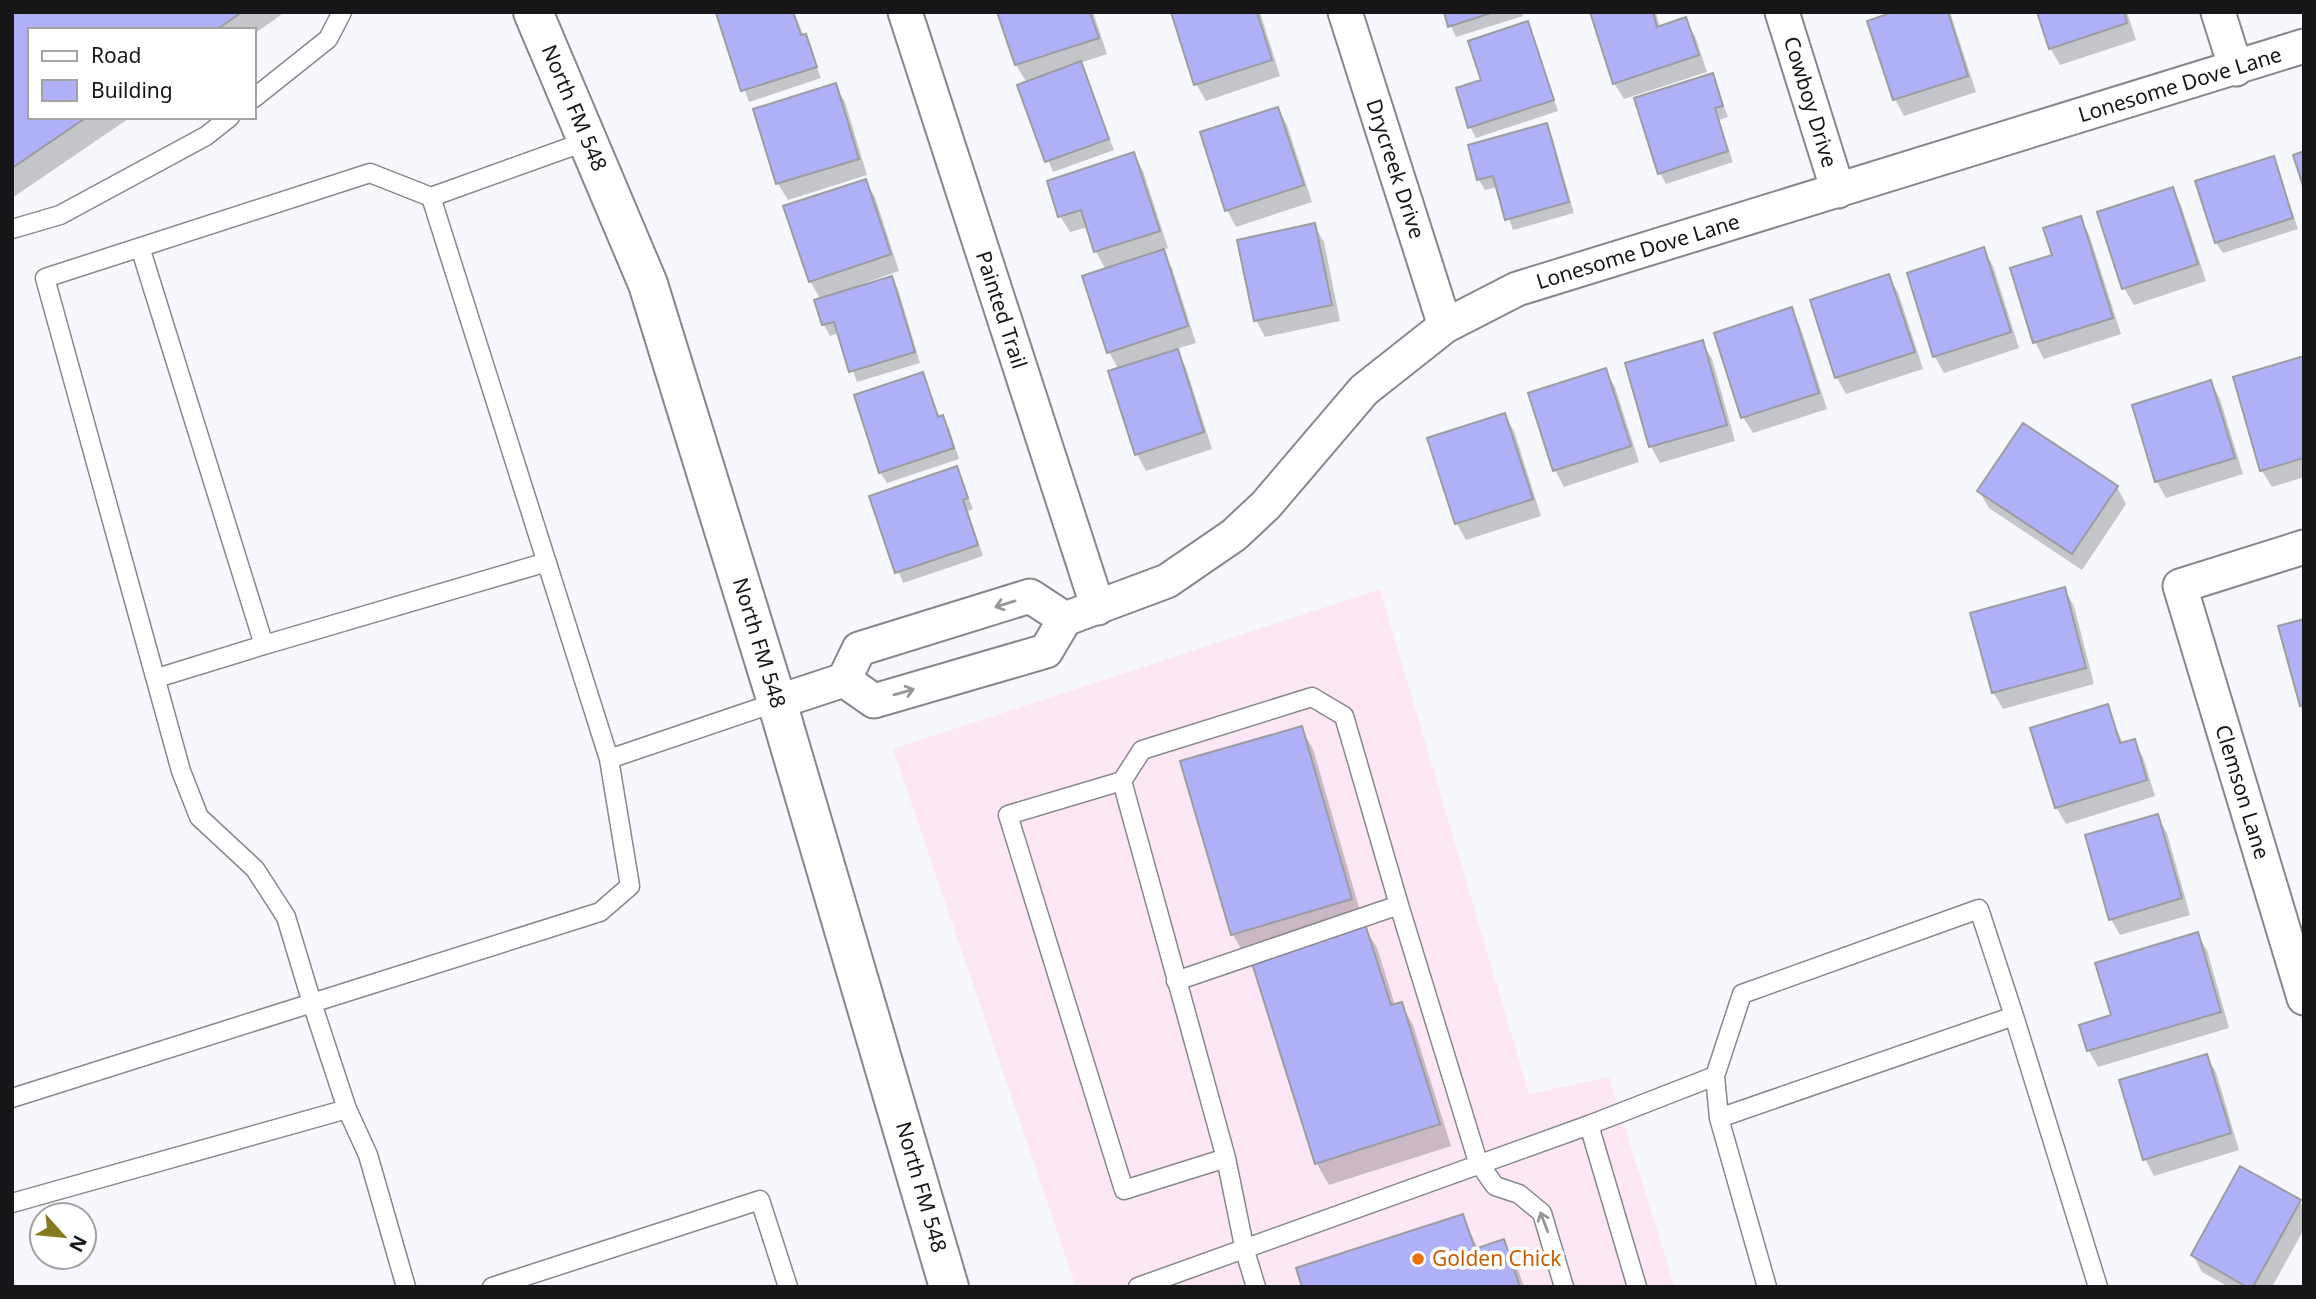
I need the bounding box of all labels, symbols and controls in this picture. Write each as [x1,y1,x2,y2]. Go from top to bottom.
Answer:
legend [28,28,256,119]
street label: Cowboy Drive [1778,33,1844,171]
street label: North FM 548 [536,40,614,175]
street label: Lonesome Dove Lane [2075,40,2285,128]
text: Road [91,41,141,69]
text: Building [91,76,173,104]
street label: Drycreek Drive [1360,95,1432,242]
street label: Lonesome Dove Lane [1533,207,1743,295]
street label: Painted Trail [970,247,1034,372]
street label: North FM 548 [727,574,793,711]
one-way arrow [994,598,1016,611]
one-way arrow [893,685,915,698]
street label: Clemson Lane [2209,721,2277,862]
street label: North FM 548 [890,1118,954,1255]
north arrow [28,1201,98,1271]
one-way arrow [1536,1212,1549,1233]
text: N [63,1231,93,1257]
place label: Golden Chick [1432,1244,1562,1272]
marker: Golden Chick [1410,1251,1426,1267]

